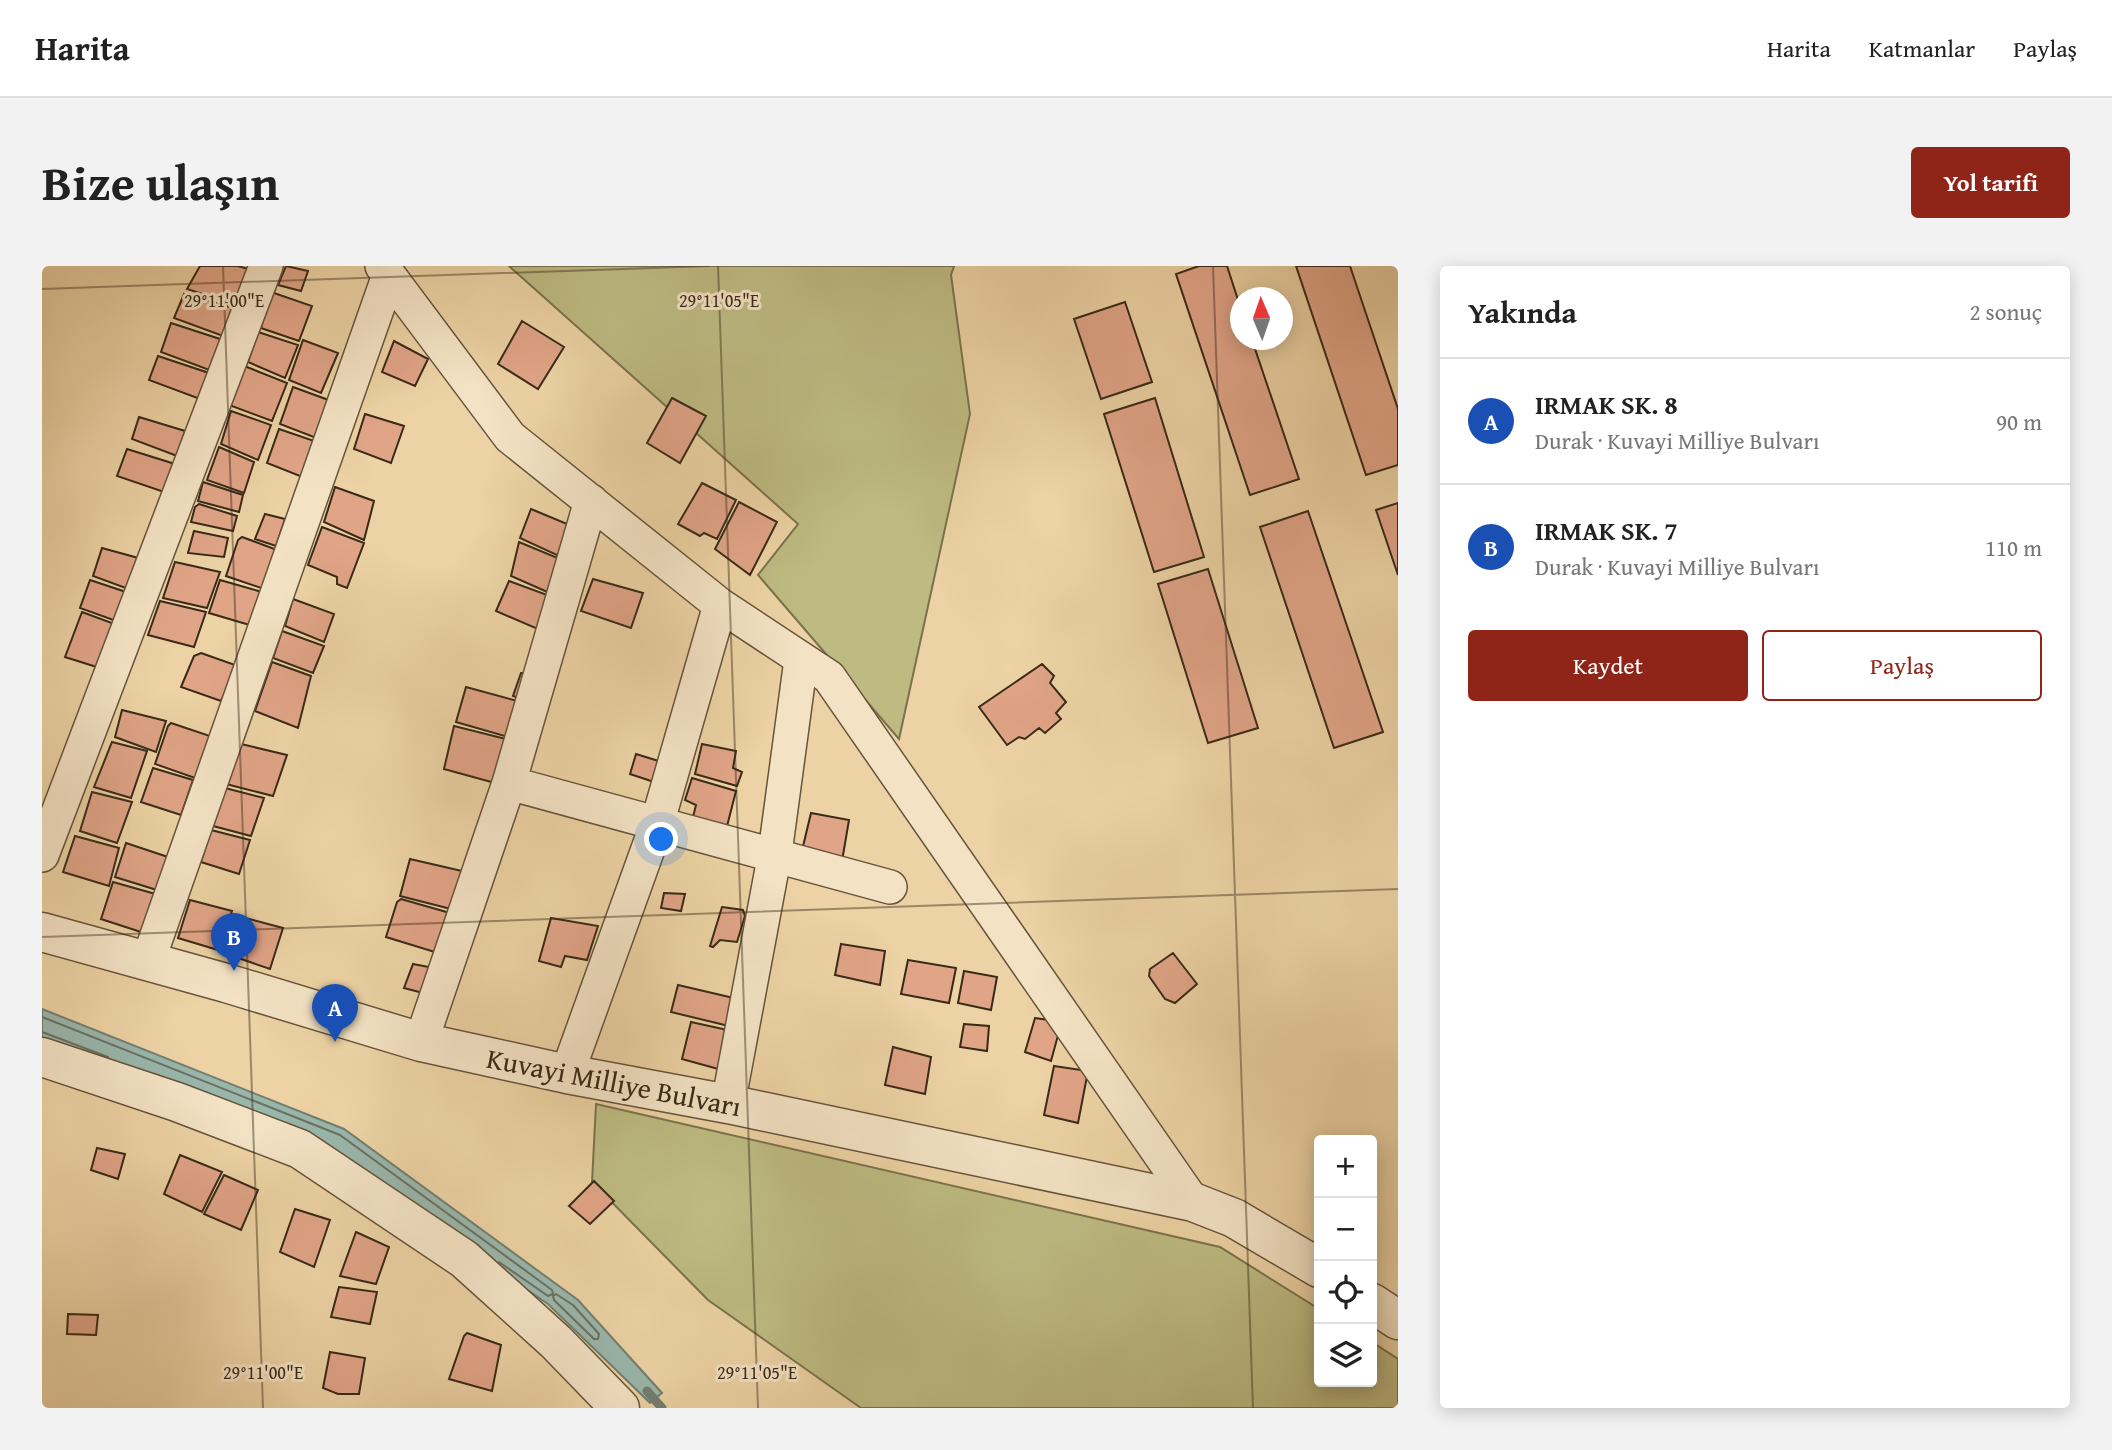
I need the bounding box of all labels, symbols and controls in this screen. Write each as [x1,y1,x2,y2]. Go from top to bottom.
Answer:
text: Harita [35,24,130,72]
text: Harita [1767,31,1831,66]
text: Katmanlar [1869,31,1975,66]
text: Paylaş [2013,31,2077,66]
text: Bize ulaşın [42,146,279,218]
button: Yol tarifi [1911,147,2070,218]
text: 29°11'00"E [184,287,264,314]
text: 29°11'05"E [679,287,759,314]
north arrow [1230,287,1293,350]
text: Yakında [1468,290,1577,334]
text: 2 sonuç [1969,295,2042,328]
text: IRMAK SK. 8 [1535,385,1678,424]
text: A [1484,405,1498,438]
text: 90 m [1996,405,2042,438]
text: Durak · Kuvayi Milliye Bulvarı [1535,424,1819,457]
text: IRMAK SK. 7 [1535,511,1678,550]
text: B [1484,531,1498,564]
text: 110 m [1985,531,2042,564]
text: Durak · Kuvayi Milliye Bulvarı [1535,550,1819,583]
button: Kaydet [1468,630,1748,701]
button: Paylaş [1762,630,2042,701]
your location [644,822,678,856]
pin: B [211,913,257,971]
pin: A [312,984,358,1042]
street label: Kuvayi Milliye Bulvarı [483,1037,745,1126]
map controls [1314,1135,1377,1387]
button: + [1314,1135,1377,1198]
button: − [1314,1198,1377,1261]
button: locate [1314,1261,1377,1324]
button: layers [1314,1324,1377,1387]
text: 29°11'00"E [223,1359,303,1386]
text: 29°11'05"E [717,1359,797,1386]

